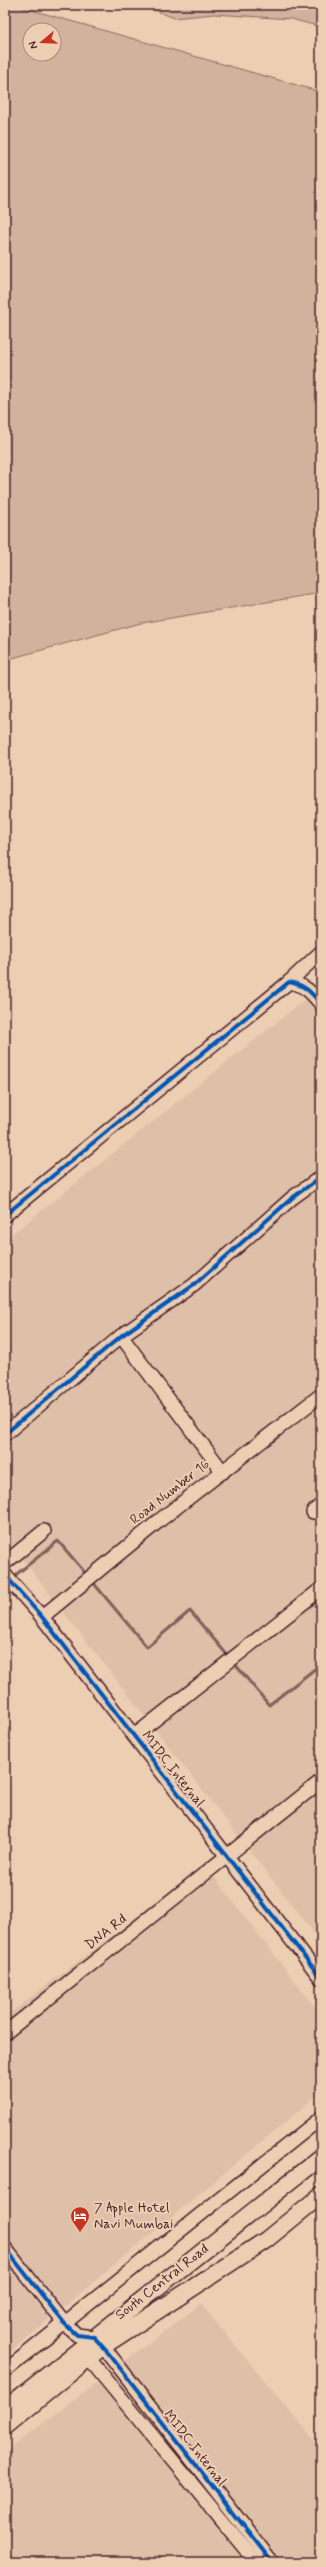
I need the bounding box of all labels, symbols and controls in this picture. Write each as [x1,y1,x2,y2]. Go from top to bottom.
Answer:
north arrow [22,22,62,62]
text: N [26,39,41,51]
street label: Road Number 16 [126,1455,214,1529]
street label: MIDC Internal [138,1727,208,1811]
street label: DNA Rd [82,1910,130,1954]
place label: 7 Apple Hotel Navi Mumbai [94,2199,173,2233]
hotel icon: 7 Apple Hotel Navi Mumbai [69,2205,91,2233]
street label: South Central Road [112,2240,212,2324]
street label: MIDC Internal [160,2406,230,2490]

